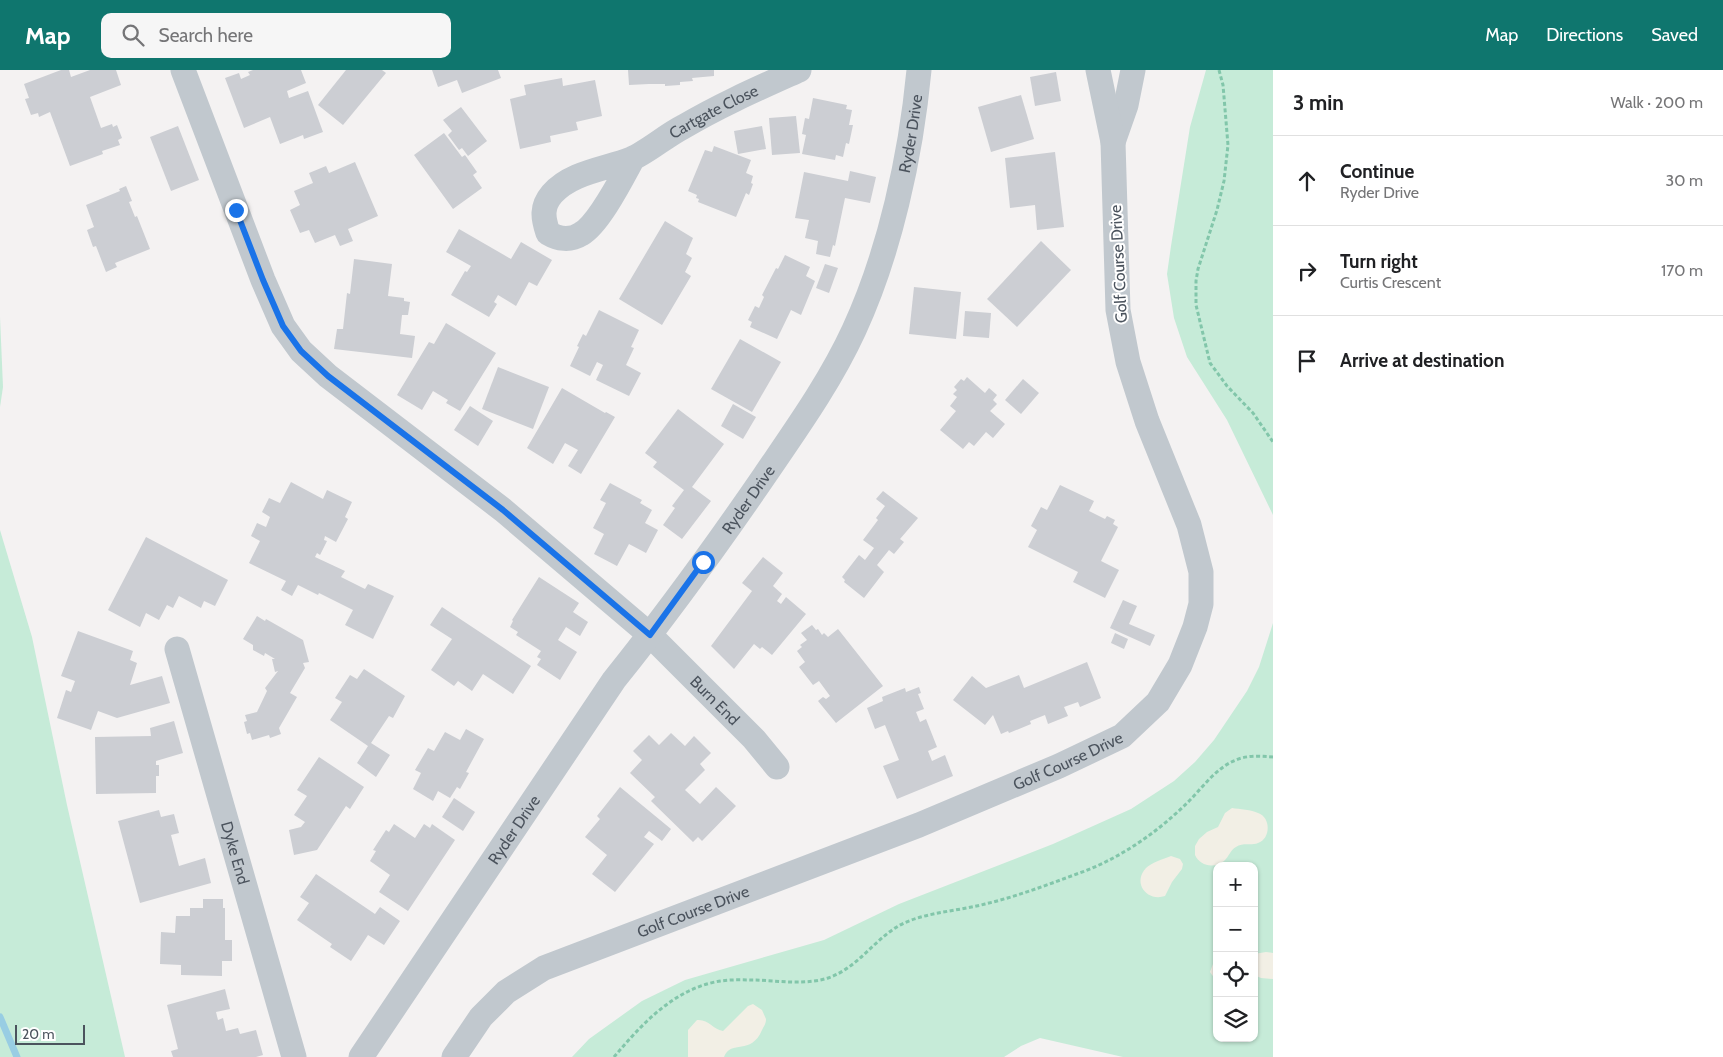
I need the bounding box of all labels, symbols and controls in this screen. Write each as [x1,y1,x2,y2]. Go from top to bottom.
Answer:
search box [101,13,451,58]
text: Map [25,21,71,50]
icon: search [119,21,147,49]
text: Search here [159,24,253,47]
text: Map [1485,24,1518,46]
text: Directions [1546,24,1623,46]
text: Saved [1651,24,1698,46]
street label: Cartgate Close [666,81,761,143]
text: 3 min [1293,90,1344,115]
street label: Ryder Drive [895,93,926,175]
text: Walk · 200 m [1611,93,1703,112]
text: Continue [1340,160,1414,183]
icon: ahead [1293,167,1321,195]
text: 30 m [1666,171,1703,190]
text: Ryder Drive [1340,183,1419,202]
route end [225,199,248,222]
street label: Golf Course Drive [1106,204,1131,324]
text: Turn right [1340,250,1418,273]
icon: right [1293,257,1321,285]
text: 170 m [1661,261,1703,280]
text: Curtis Crescent [1340,273,1441,292]
icon: arrive [1293,347,1321,375]
text: Arrive at destination [1340,349,1504,372]
street label: Ryder Drive [718,462,779,538]
route start [692,551,715,574]
street label: Burn End [686,672,743,729]
street label: Golf Course Drive [1010,728,1126,794]
street label: Ryder Drive [484,792,544,868]
street label: Dyke End [217,819,253,887]
map controls [1213,862,1258,1042]
button: + [1213,862,1258,907]
street label: Golf Course Drive [634,882,752,942]
button: − [1213,907,1258,952]
button: locate [1213,952,1258,997]
button: layers [1213,997,1258,1042]
scale bar [15,1022,85,1045]
text: 20 m [22,1025,55,1043]

